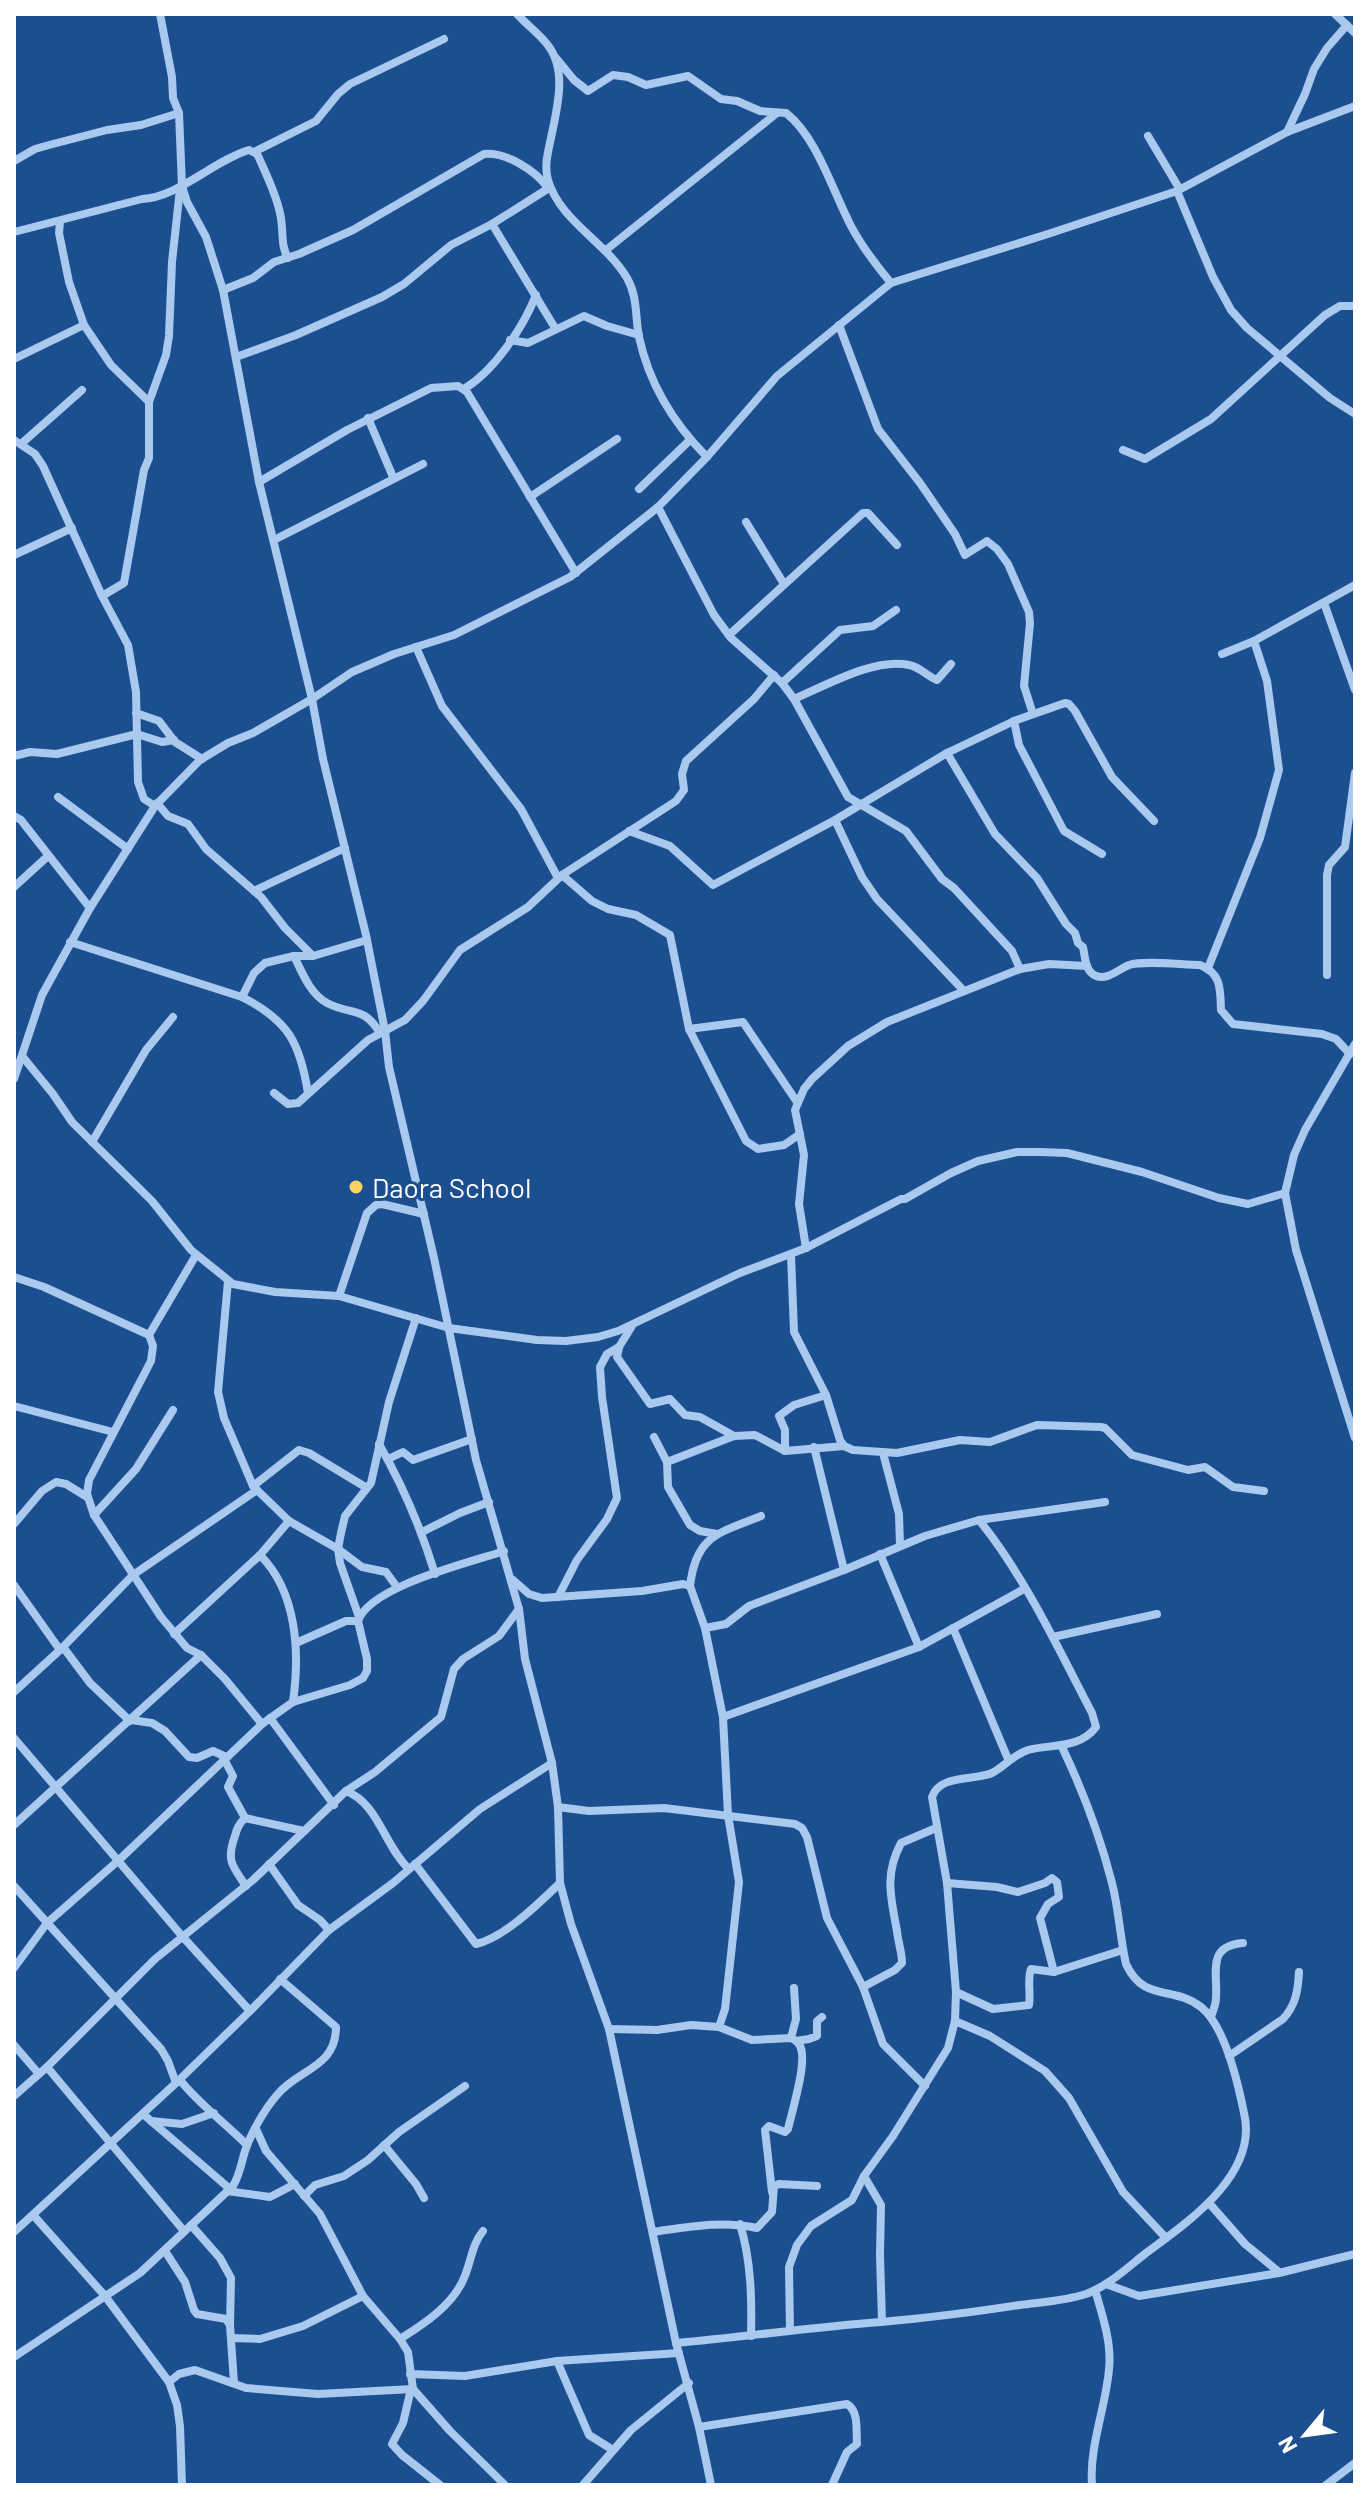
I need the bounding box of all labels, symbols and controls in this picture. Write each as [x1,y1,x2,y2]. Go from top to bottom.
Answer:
place label: Daora School [372,1170,532,1204]
marker: Daora School [347,1178,365,1196]
north arrow [1265,2395,1345,2475]
text: N [1272,2432,1302,2458]

